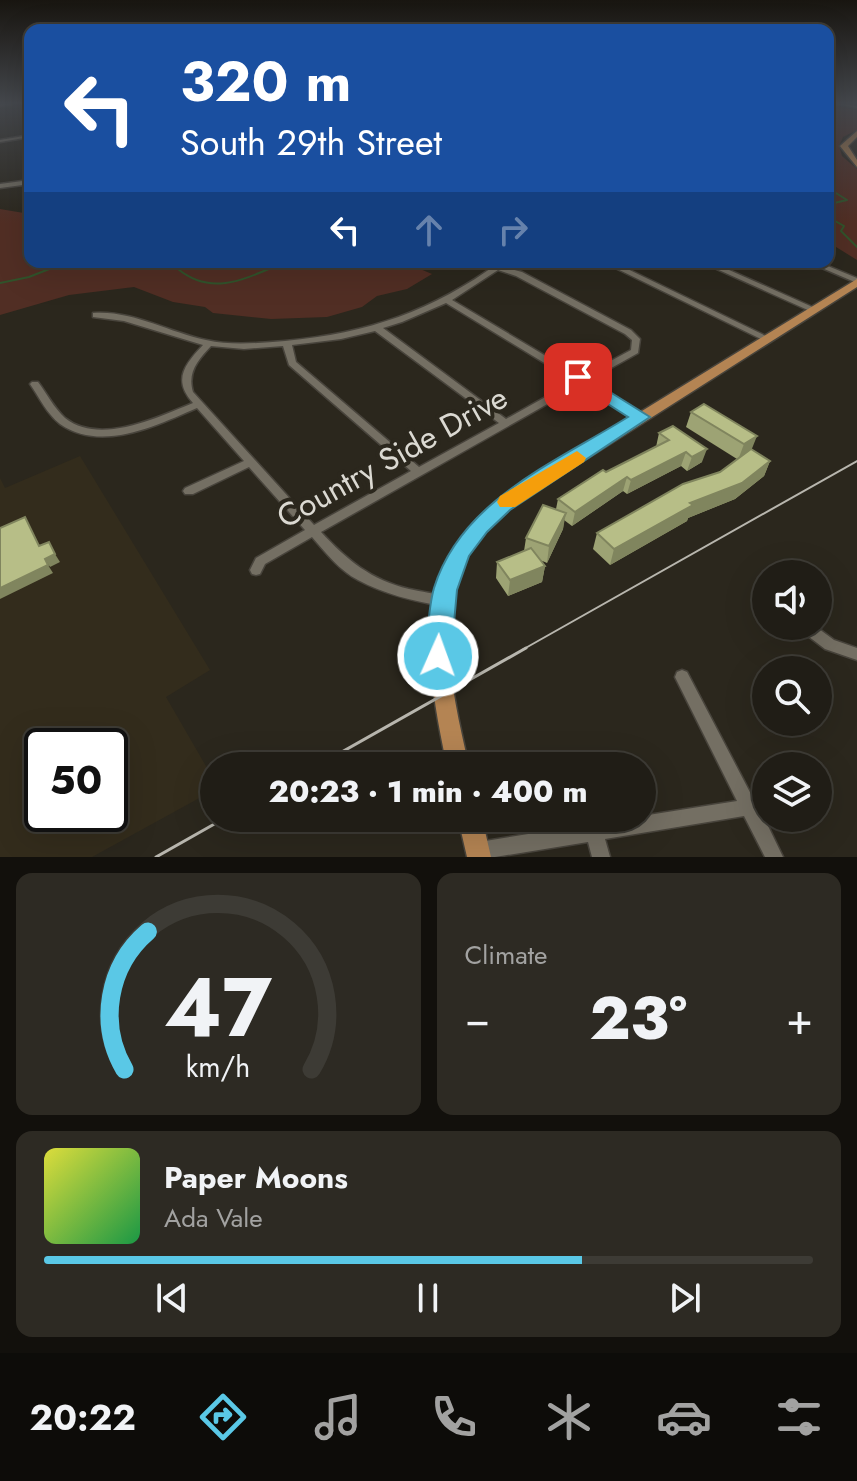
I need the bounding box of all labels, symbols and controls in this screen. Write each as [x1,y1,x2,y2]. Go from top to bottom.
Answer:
text: 320 m [180,41,351,122]
icon: left [48,56,152,160]
text: South 29th Street [180,116,442,168]
icon: left [323,208,367,252]
icon: ahead [407,208,451,252]
icon: right [491,208,535,252]
pin [544,343,612,411]
icon: arrive [556,355,600,399]
street label: Country Side Drive [268,374,516,540]
map controls [752,560,832,832]
button: sound [752,560,832,640]
position arrow [396,614,480,698]
button: search [752,656,832,736]
speed limit sign: 50 [24,728,128,832]
button: layers [752,752,832,832]
text: 20:23 · 1 min · 400 m [269,770,587,813]
text: Climate [465,936,547,974]
text: 47 [164,947,272,1067]
text: 23° [589,975,687,1062]
text: − [465,987,490,1051]
text: + [786,987,813,1051]
text: km/h [186,1046,251,1088]
text: Paper Moons [164,1156,348,1199]
text: Ada Vale [164,1199,263,1237]
icon: previous [150,1276,194,1320]
icon: pause [406,1276,450,1320]
icon: next [663,1276,707,1320]
icon: directions [195,1389,251,1445]
icon: music [310,1389,366,1445]
icon: phone [426,1389,482,1445]
icon: climate [541,1389,597,1445]
icon: car [656,1389,712,1445]
icon: filters [771,1389,827,1445]
text: 20:22 [30,1391,136,1443]

